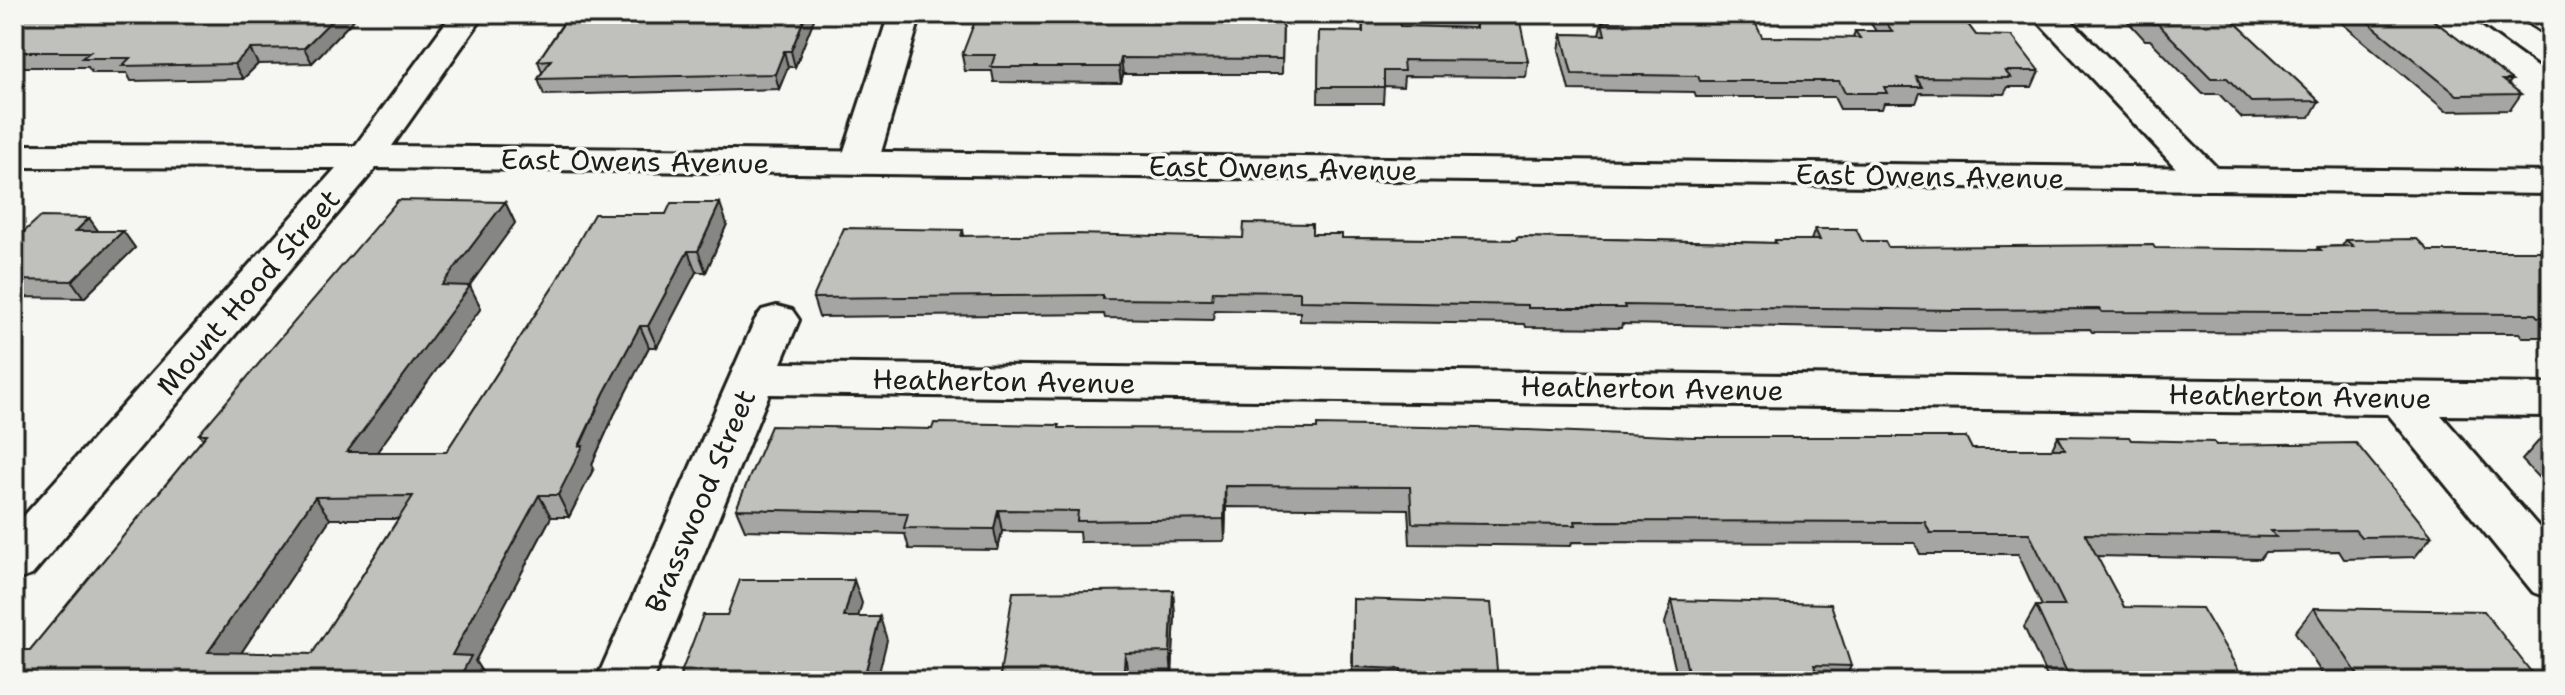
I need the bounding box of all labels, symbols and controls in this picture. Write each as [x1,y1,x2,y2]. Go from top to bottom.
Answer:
street label: East Owens Avenue [500,140,770,182]
street label: East Owens Avenue [1148,147,1418,189]
street label: East Owens Avenue [1795,155,2065,197]
street label: Mount Hood Street [148,181,348,403]
street label: Heatherton Avenue [872,360,1136,402]
street label: Heatherton Avenue [1520,367,1784,409]
street label: Heatherton Avenue [2168,375,2432,417]
street label: Brasswood Street [636,383,764,619]

